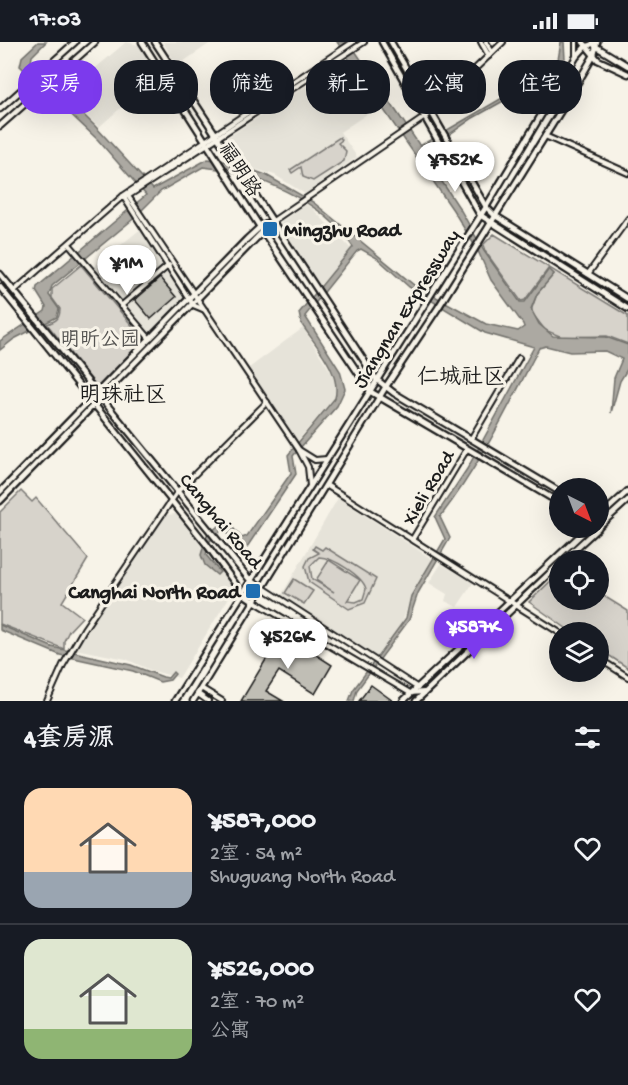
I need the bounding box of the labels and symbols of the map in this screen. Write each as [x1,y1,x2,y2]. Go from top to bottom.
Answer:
street label: 福明路 [212,138,266,203]
pin: ¥752K [413,142,497,193]
marker: Mingzhu Road [261,220,279,238]
place label: Mingzhu Road [284,221,403,244]
street label: Jiangnan Expressway [350,226,466,394]
pin: ¥1M [98,245,156,296]
park label: 明昕公园 [60,328,140,353]
district label: 仁城社区 [417,365,505,392]
district label: 明珠社区 [79,383,167,410]
street label: Xieli Road [398,446,462,531]
street label: Canghai Road [173,470,267,576]
north arrow [549,478,609,538]
marker: Canghai North Road [244,582,262,600]
place label: Canghai North Road [67,583,242,606]
pin: ¥587K [432,609,516,660]
pin: ¥526K [246,619,330,670]

